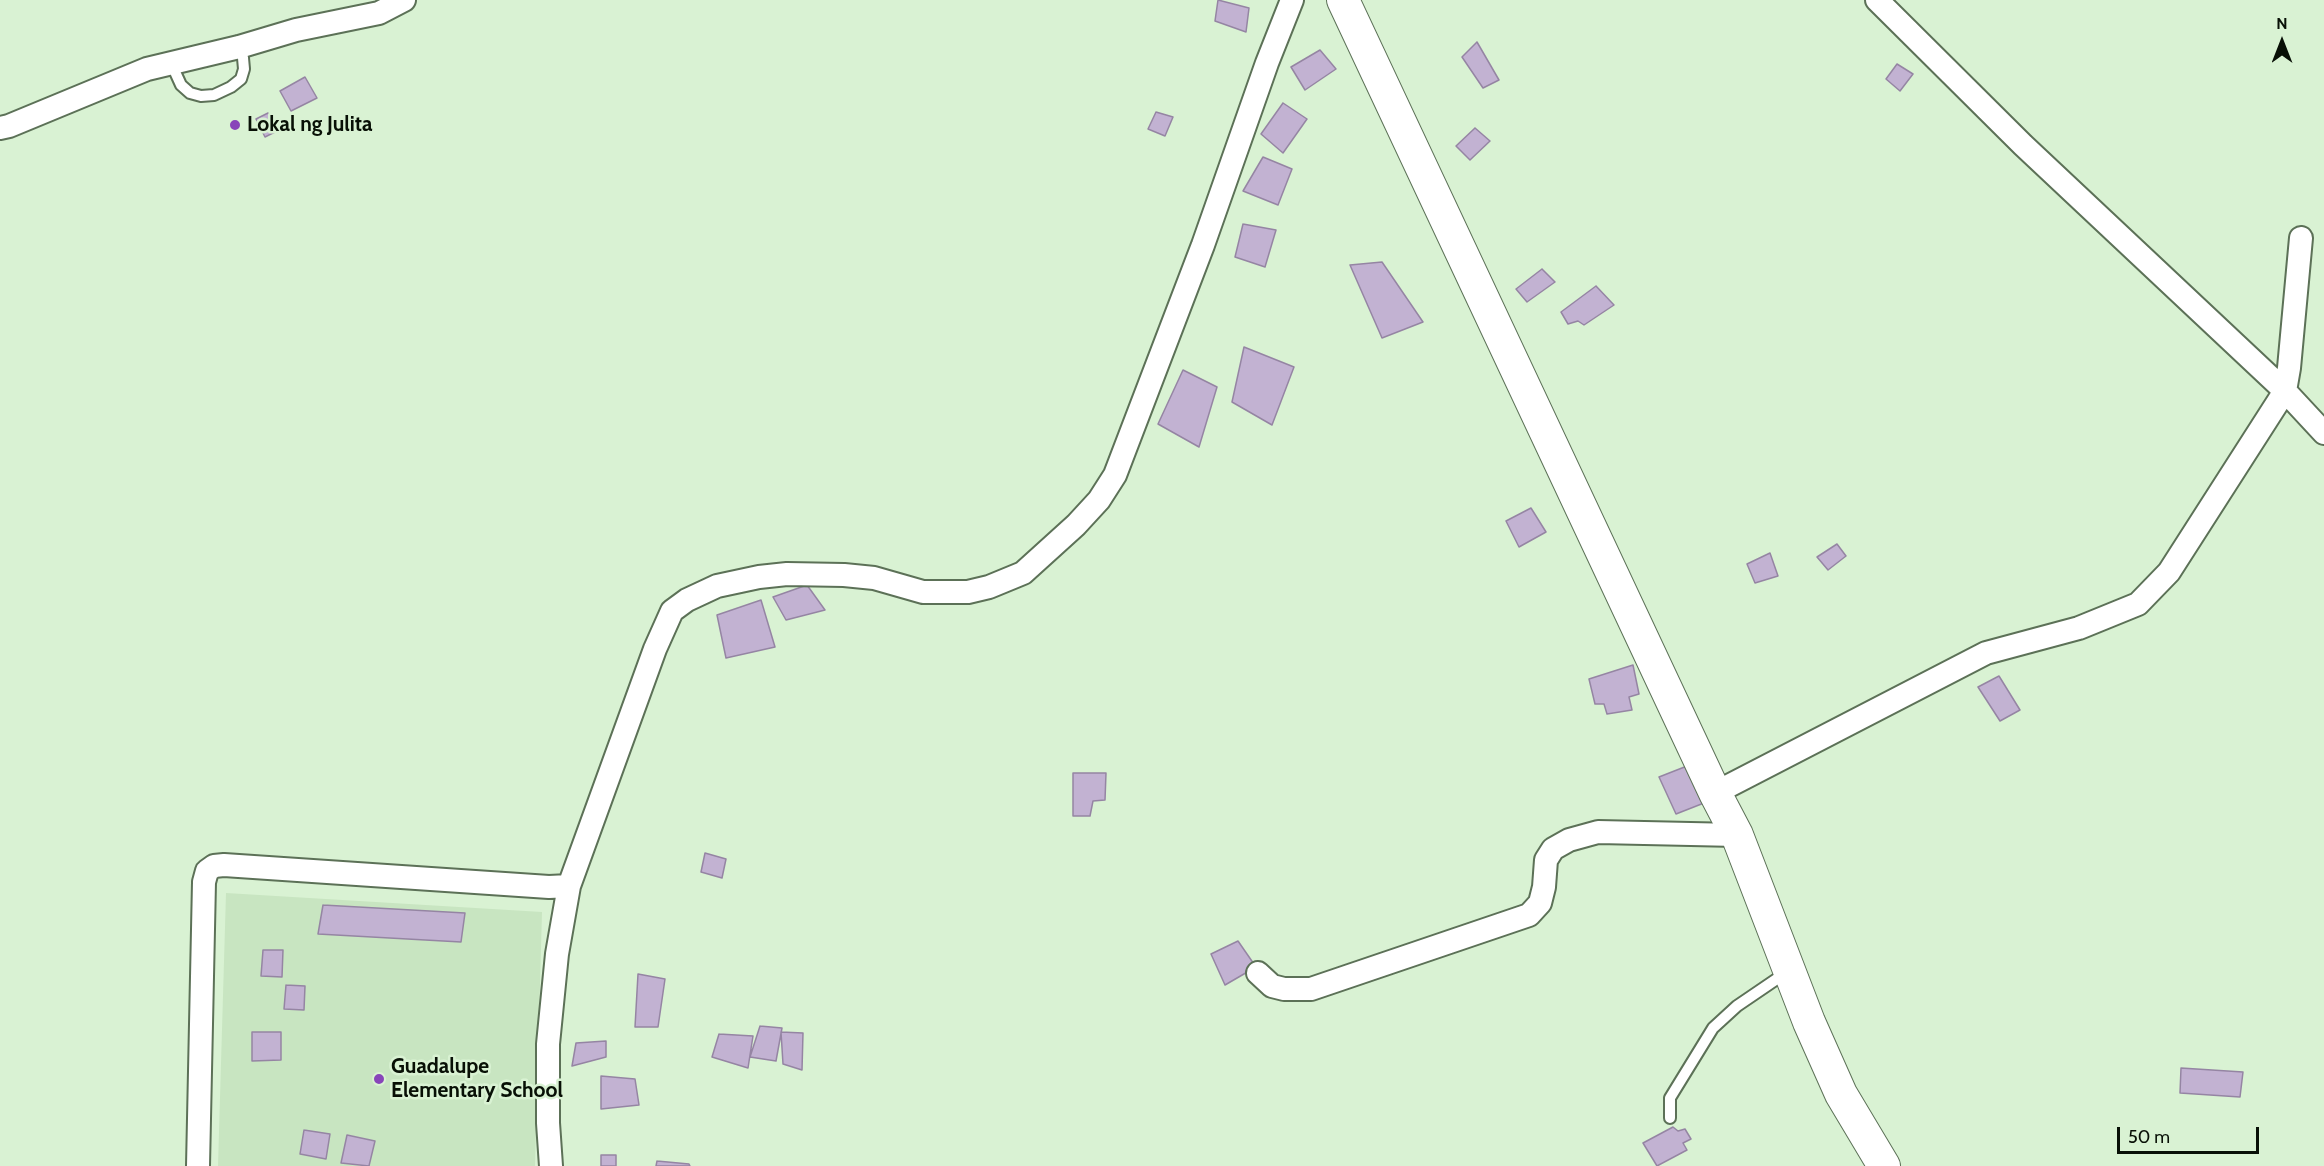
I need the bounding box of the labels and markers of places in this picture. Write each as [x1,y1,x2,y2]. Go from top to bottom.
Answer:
place label: Lokal ng Julita [247,112,372,138]
marker: Lokal ng Julita [228,118,242,132]
place label: Guadalupe Elementary School [391,1054,563,1104]
marker: Guadalupe Elementary School [372,1072,386,1086]

